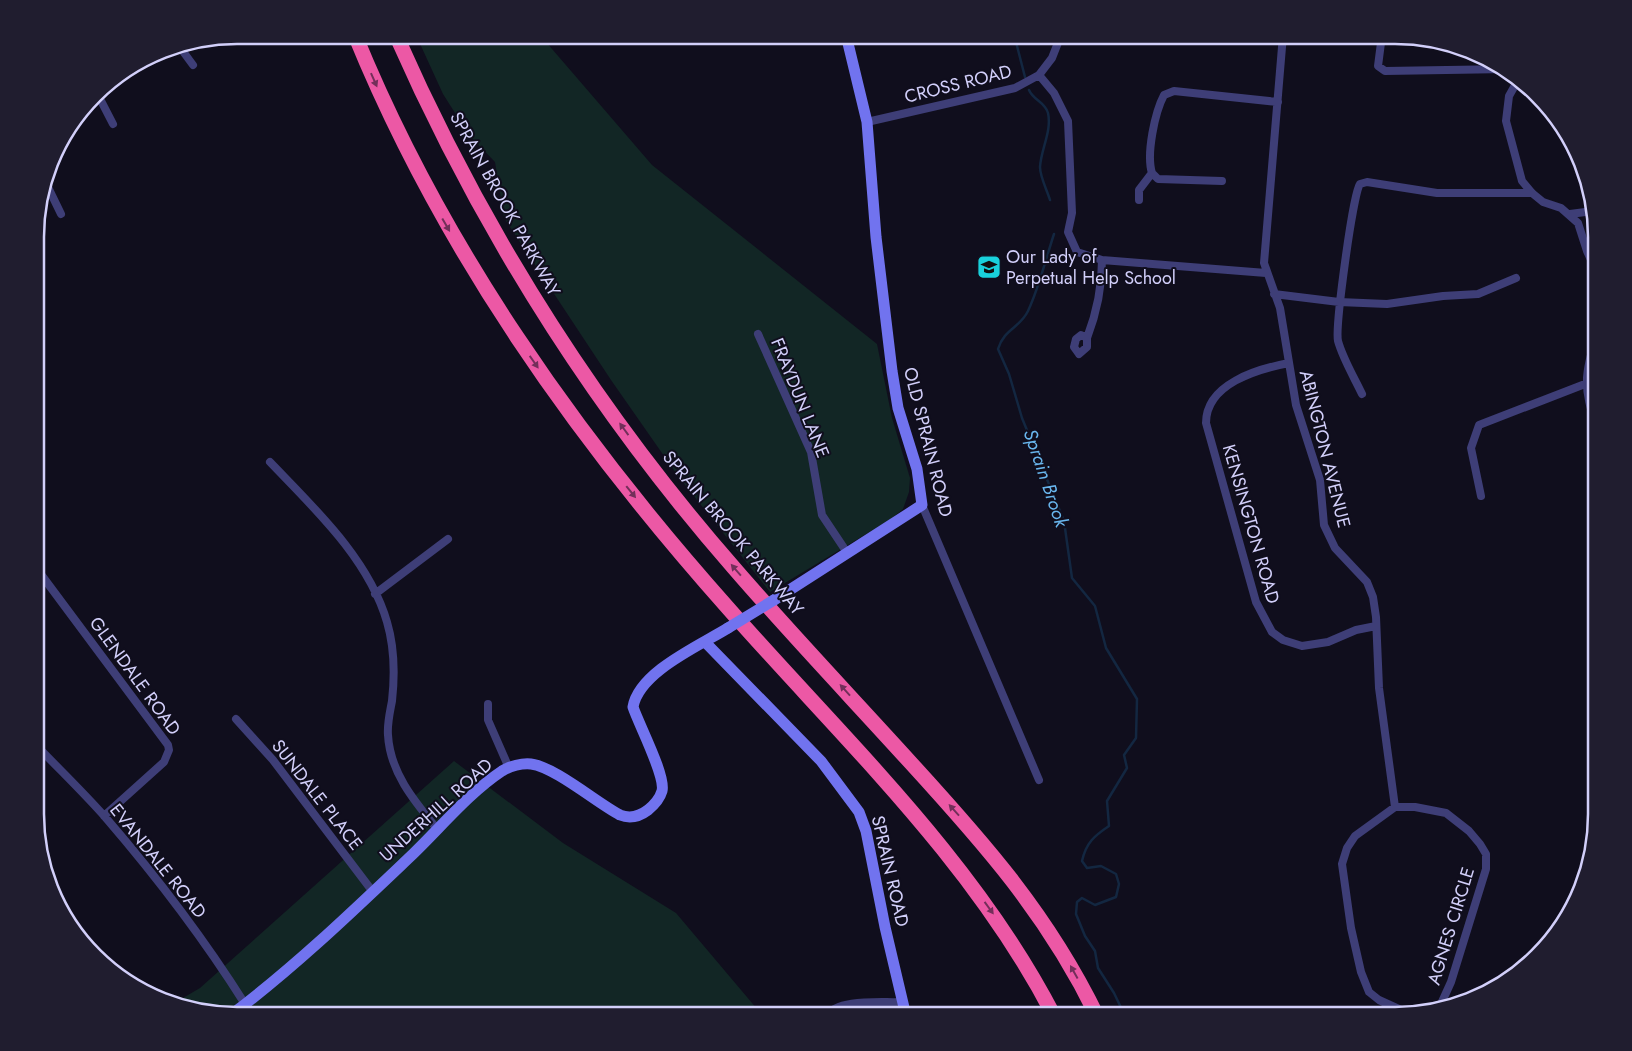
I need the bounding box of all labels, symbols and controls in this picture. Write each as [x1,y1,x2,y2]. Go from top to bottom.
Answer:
street label: CROSS ROAD [902,58,1014,110]
one-way arrow [370,73,378,87]
street label: SPRAIN BROOK PARKWAY [443,107,567,302]
one-way arrow [442,218,451,232]
place label: Our Lady of Perpetual Help School [1006,244,1176,291]
school or university icon: Our Lady of Perpetual Help School [976,254,1002,280]
street label: FRAYDUN LANE [764,334,836,462]
one-way arrow [529,355,539,369]
street label: OLD SPRAIN ROAD [897,364,959,520]
street label: ABINGTON AVENUE [1293,367,1357,531]
one-way arrow [618,423,629,436]
water label: Sprain Brook [1017,425,1076,532]
street label: KENSINGTON ROAD [1216,441,1286,607]
street label: SPRAIN BROOK PARKWAY [656,445,810,622]
one-way arrow [625,486,636,499]
one-way arrow [730,564,742,576]
street label: GLENDALE ROAD [83,611,187,741]
one-way arrow [839,685,851,697]
street label: SUNDALE PLACE [265,734,369,856]
street label: UNDERHILL ROAD [374,752,498,868]
street label: EVANDALE ROAD [104,798,212,924]
one-way arrow [948,805,960,817]
street label: SPRAIN ROAD [865,813,915,929]
street label: AGNES CIRCLE [1421,864,1481,988]
one-way arrow [983,901,994,914]
one-way arrow [1070,966,1079,979]

